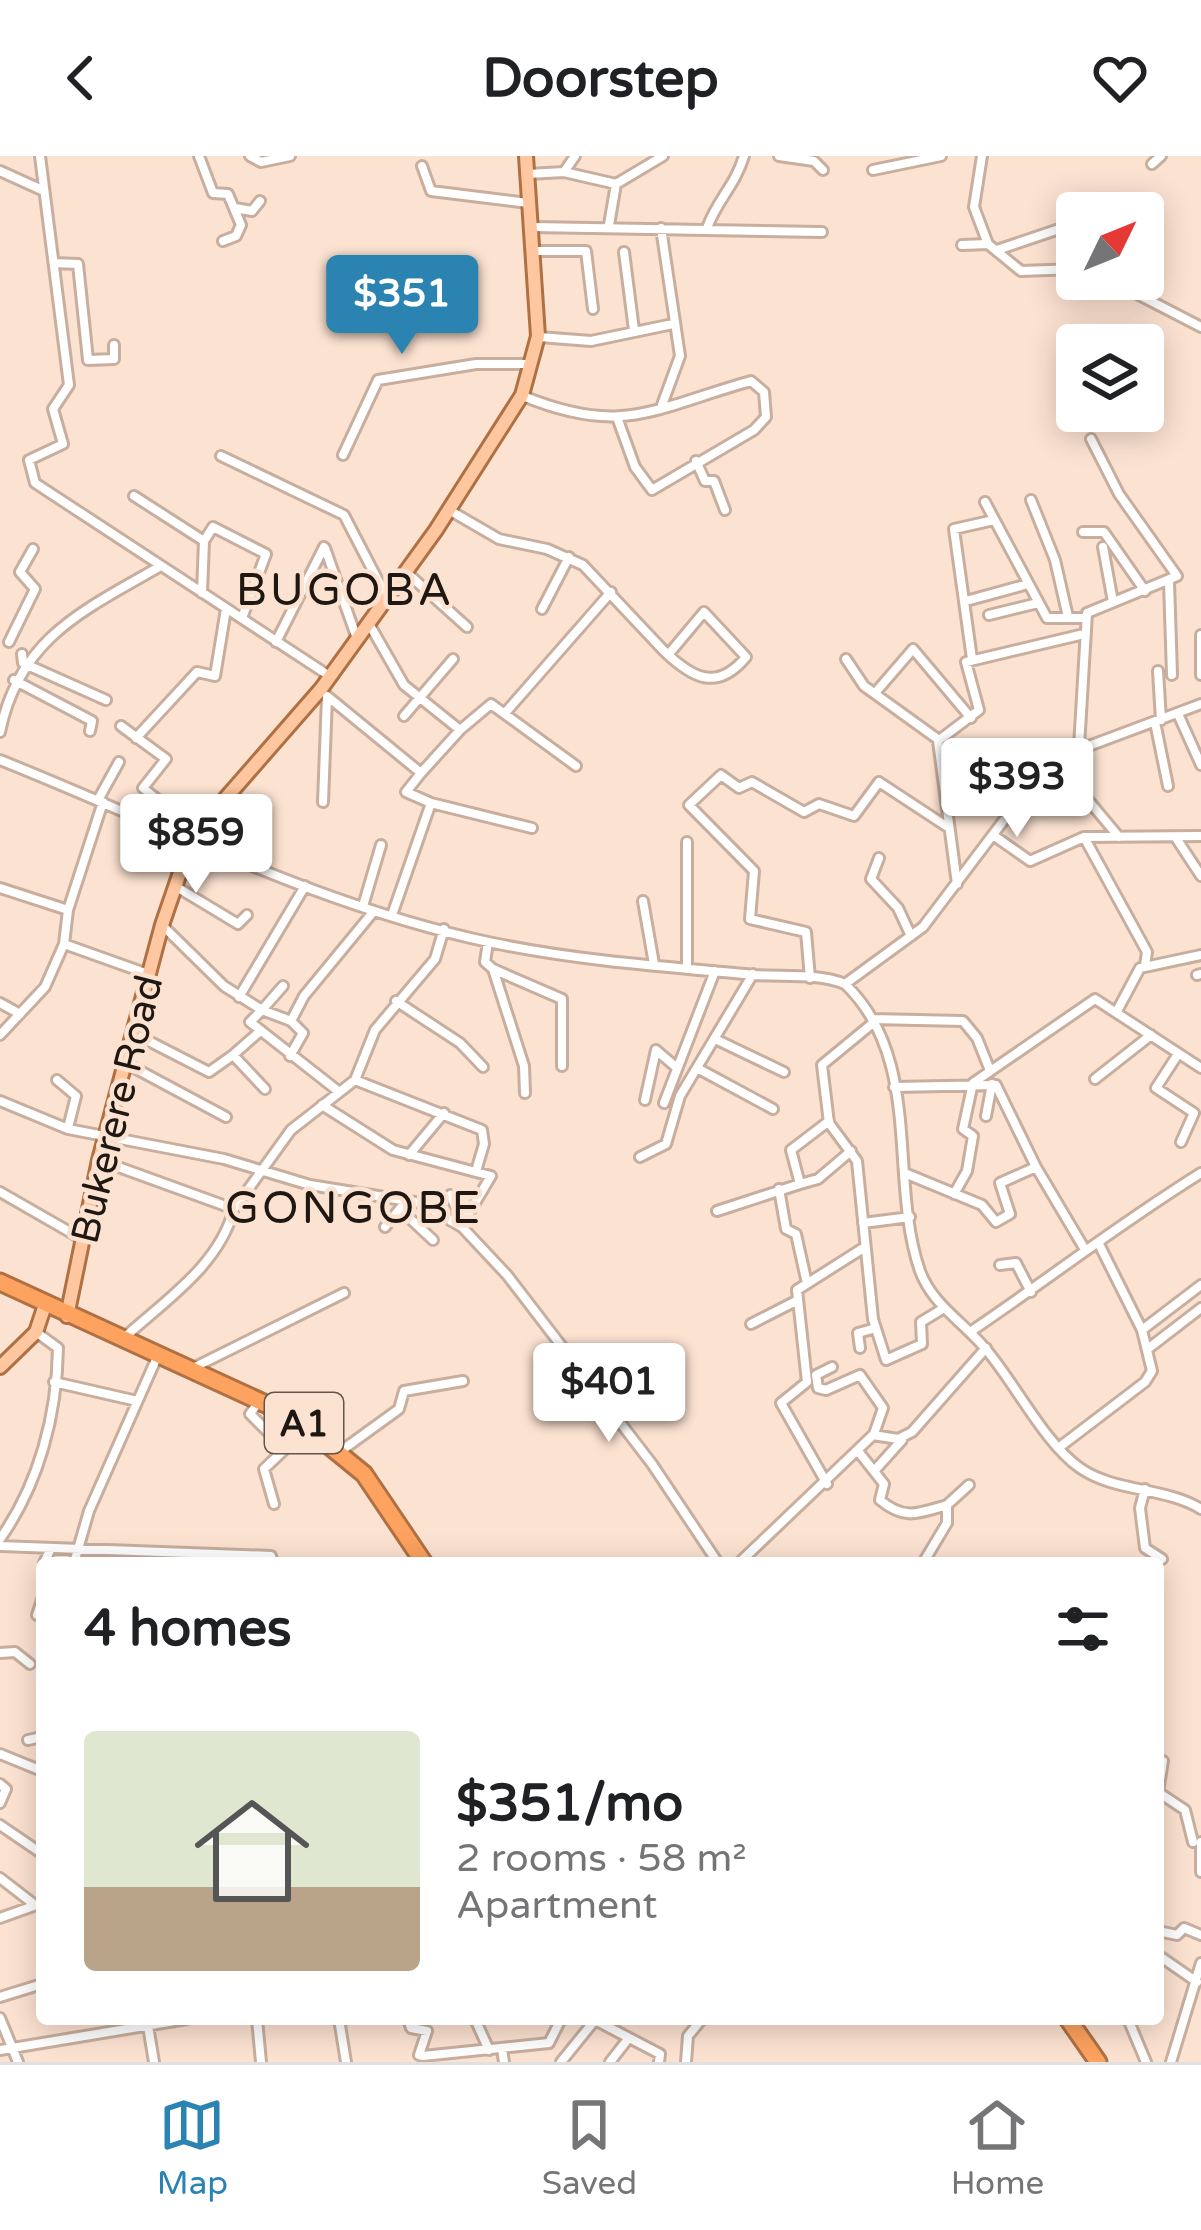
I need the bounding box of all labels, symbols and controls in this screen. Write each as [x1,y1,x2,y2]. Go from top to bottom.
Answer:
icon: back [48,45,114,111]
icon: heart [1087,45,1153,111]
text: Doorstep [482,46,719,111]
north arrow [1056,192,1164,300]
map controls [1056,192,1164,432]
pin: $351 [331,255,473,357]
text: $351 [353,270,451,317]
button: layers [1056,324,1164,432]
district label: BUGOBA [236,564,454,618]
pin: $393 [946,738,1088,840]
text: $393 [968,753,1066,800]
pin: $859 [125,794,267,896]
text: $859 [147,809,245,856]
street label: Bukerere Road [61,971,173,1248]
district label: GONGOBE [225,1182,483,1236]
pin: $401 [538,1343,680,1445]
text: $401 [560,1358,658,1405]
road number: A1 [265,1393,343,1453]
icon: filters [1050,1596,1116,1662]
text: 4 homes [84,1598,292,1660]
text: $351/mo [456,1773,683,1835]
icon: home [180,1779,324,1923]
text: 2 rooms · 58 m² [456,1835,747,1882]
text: Apartment [456,1882,657,1929]
tab: Map [157,2092,228,2203]
tab: Saved [542,2092,637,2203]
tab: Home [951,2092,1044,2203]

